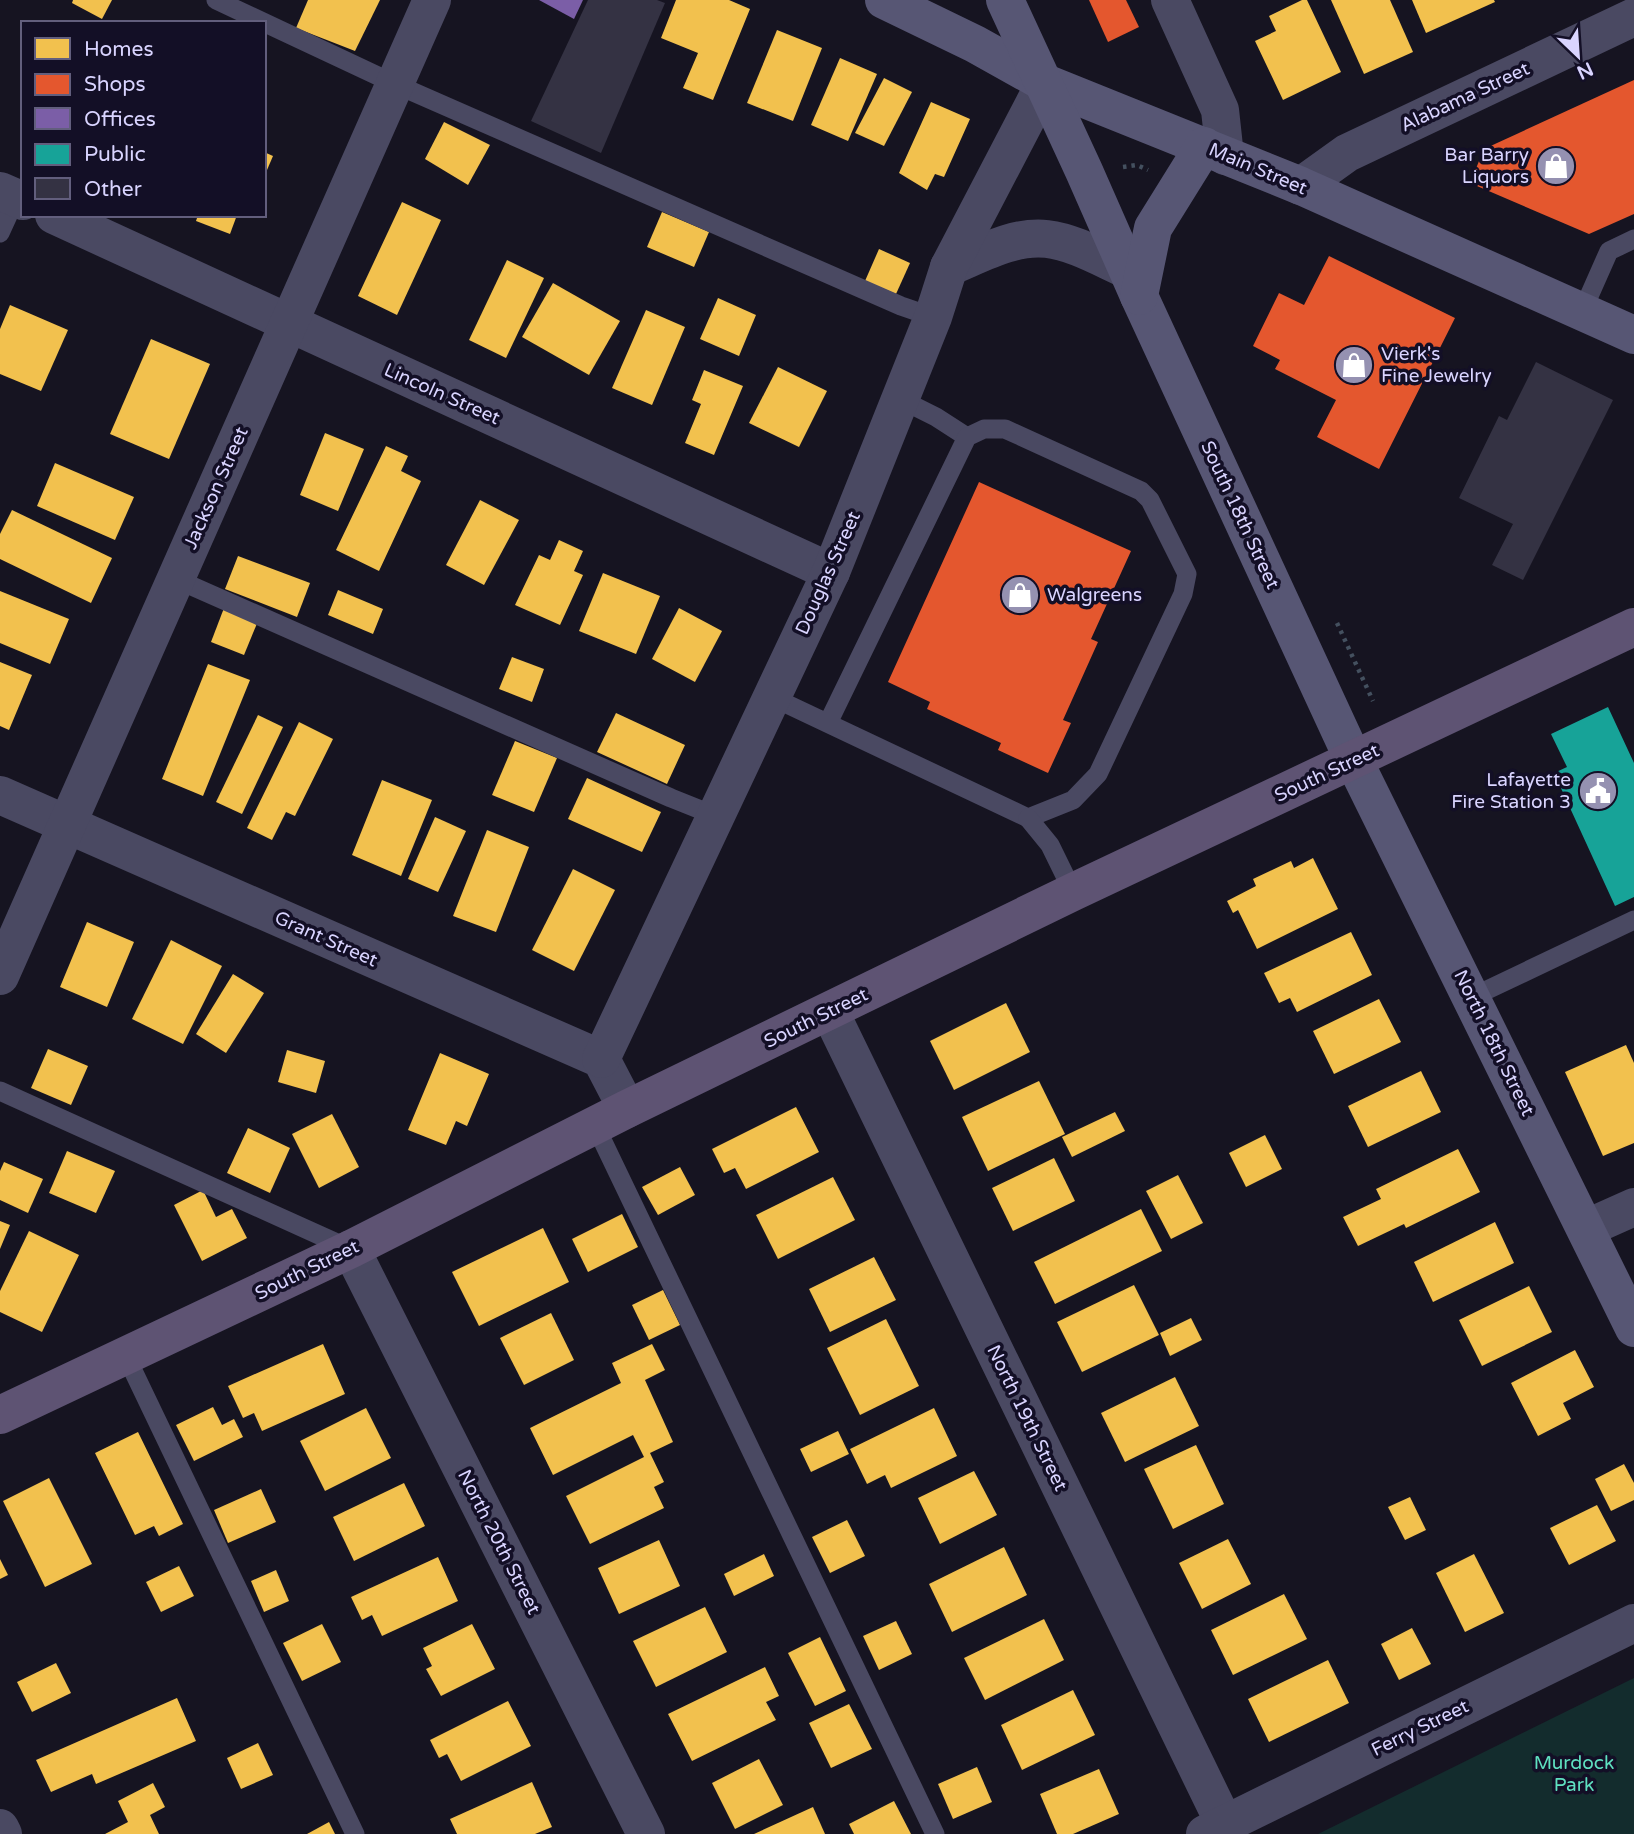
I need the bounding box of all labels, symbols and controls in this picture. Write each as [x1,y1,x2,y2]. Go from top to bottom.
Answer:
legend [21,21,266,217]
north arrow [1543,21,1613,91]
text: Homes [84,37,154,62]
text: N [1573,57,1596,84]
street label: Alabama Street [1397,58,1533,136]
text: Shops [84,72,146,97]
text: Offices [84,107,156,132]
street label: Main Street [1206,138,1310,200]
text: Public [84,142,146,167]
place label: Bar Barry Liquors [1444,144,1529,188]
shop icon: Bar Barry Liquors [1535,145,1577,187]
text: Other [84,177,142,202]
place label: Vierk's Fine Jewelry [1381,343,1492,387]
shop icon: Vierk's Fine Jewelry [1333,344,1375,386]
street label: Lincoln Street [381,359,503,429]
street label: Jackson Street [179,424,253,552]
street label: South 18th Street [1196,438,1284,592]
street label: Douglas Street [791,508,865,638]
shop icon: Walgreens [999,574,1041,616]
place label: Walgreens [1047,584,1142,606]
street label: South Street [1271,739,1383,807]
place label: Lafayette Fire Station 3 [1451,769,1571,813]
public building icon: Lafayette Fire Station 3 [1577,770,1619,812]
street label: Grant Street [271,907,381,971]
street label: North 18th Street [1449,966,1539,1120]
street label: South Street [760,983,872,1053]
street label: South Street [251,1235,363,1305]
street label: North 19th Street [982,1341,1072,1495]
street label: North 20th Street [453,1466,545,1618]
street label: Ferry Street [1368,1695,1472,1761]
park label: Murdock Park [1534,1752,1614,1796]

